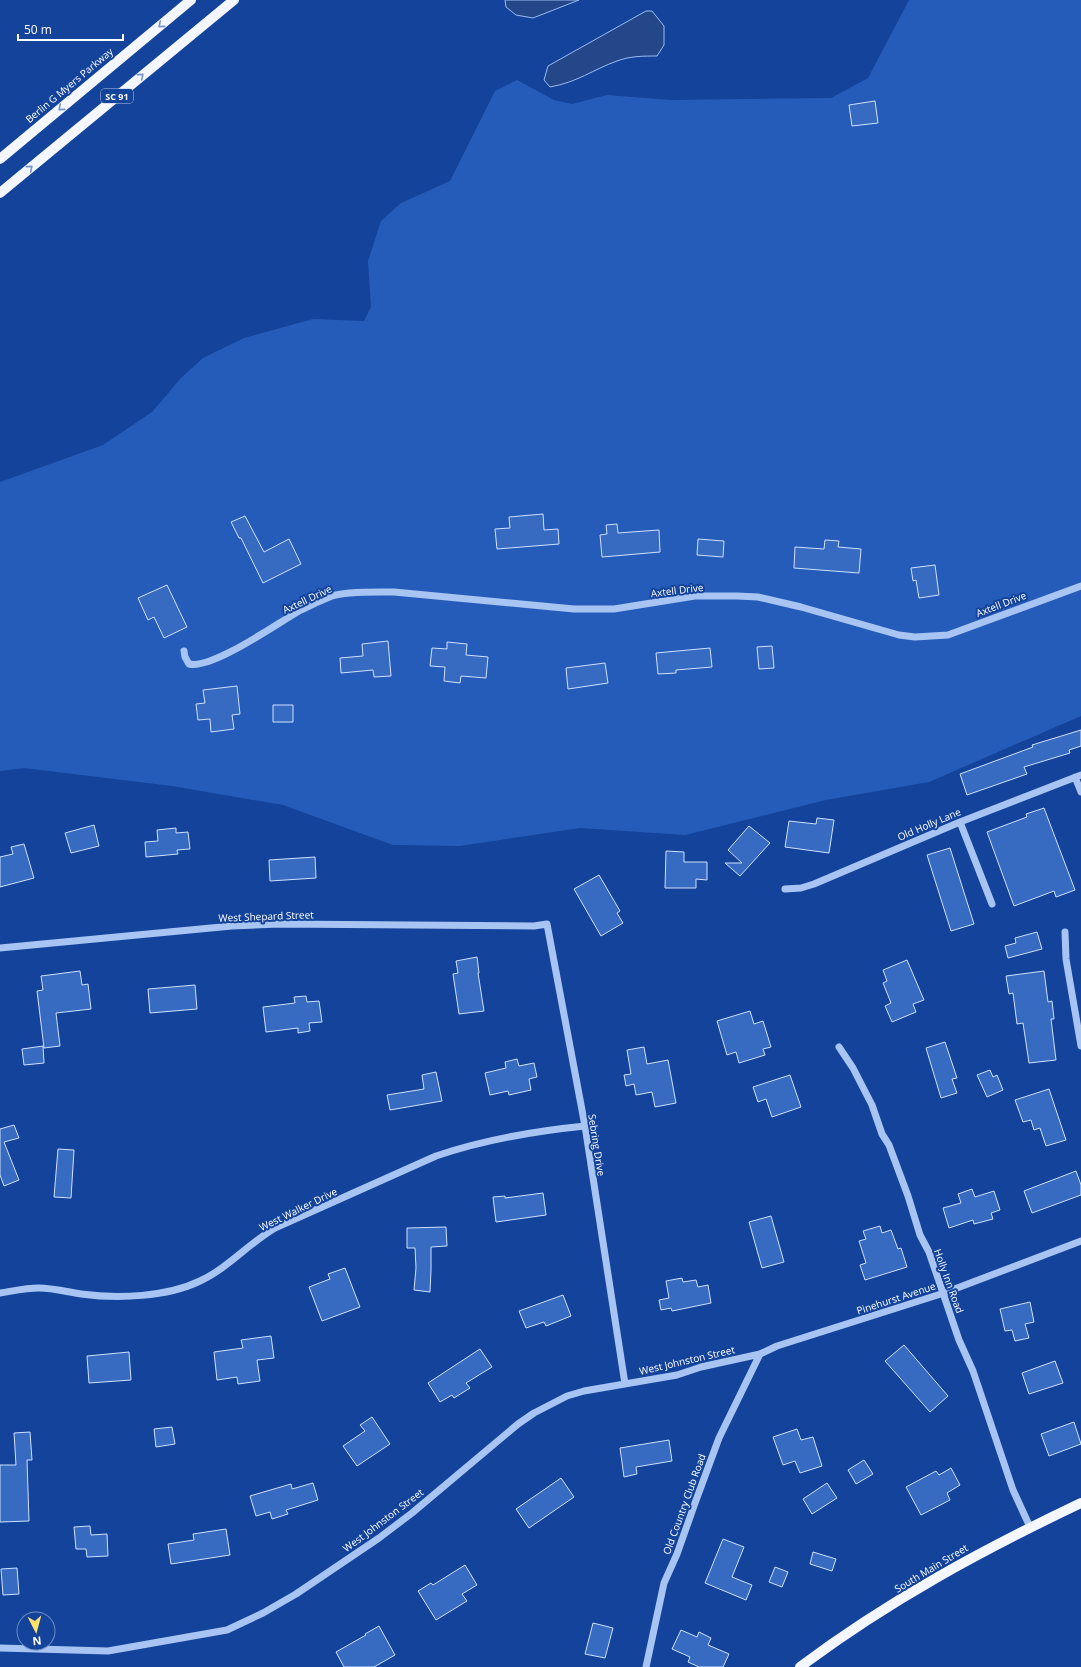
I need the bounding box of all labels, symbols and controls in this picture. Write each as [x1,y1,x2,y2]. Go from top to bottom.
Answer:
scale bar [18,16,123,42]
one-way arrow [159,20,166,27]
text: 50 m [24,21,52,38]
street label: Berlin G Myers Parkway [22,44,116,126]
one-way arrow [136,74,143,81]
road number: SC 91 [101,89,133,103]
one-way arrow [58,103,66,110]
one-way arrow [25,166,33,173]
street label: Axtell Drive [650,580,704,600]
street label: Axtell Drive [280,581,334,617]
street label: Axtell Drive [974,588,1029,620]
street label: Old Holly Lane [895,804,963,844]
street label: West Shepard Street [218,907,314,925]
street label: Sebring Drive [585,1113,609,1177]
street label: West Walker Drive [257,1184,340,1234]
street label: Holly Inn Road [931,1247,967,1315]
street label: Pinehurst Avenue [855,1278,938,1317]
street label: West Johnston Street [638,1342,737,1378]
street label: Old Country Club Road [659,1452,709,1556]
street label: West Johnston Street [340,1485,427,1555]
street label: South Main Street [892,1540,971,1596]
north arrow [16,1611,56,1651]
text: N [32,1634,42,1649]

